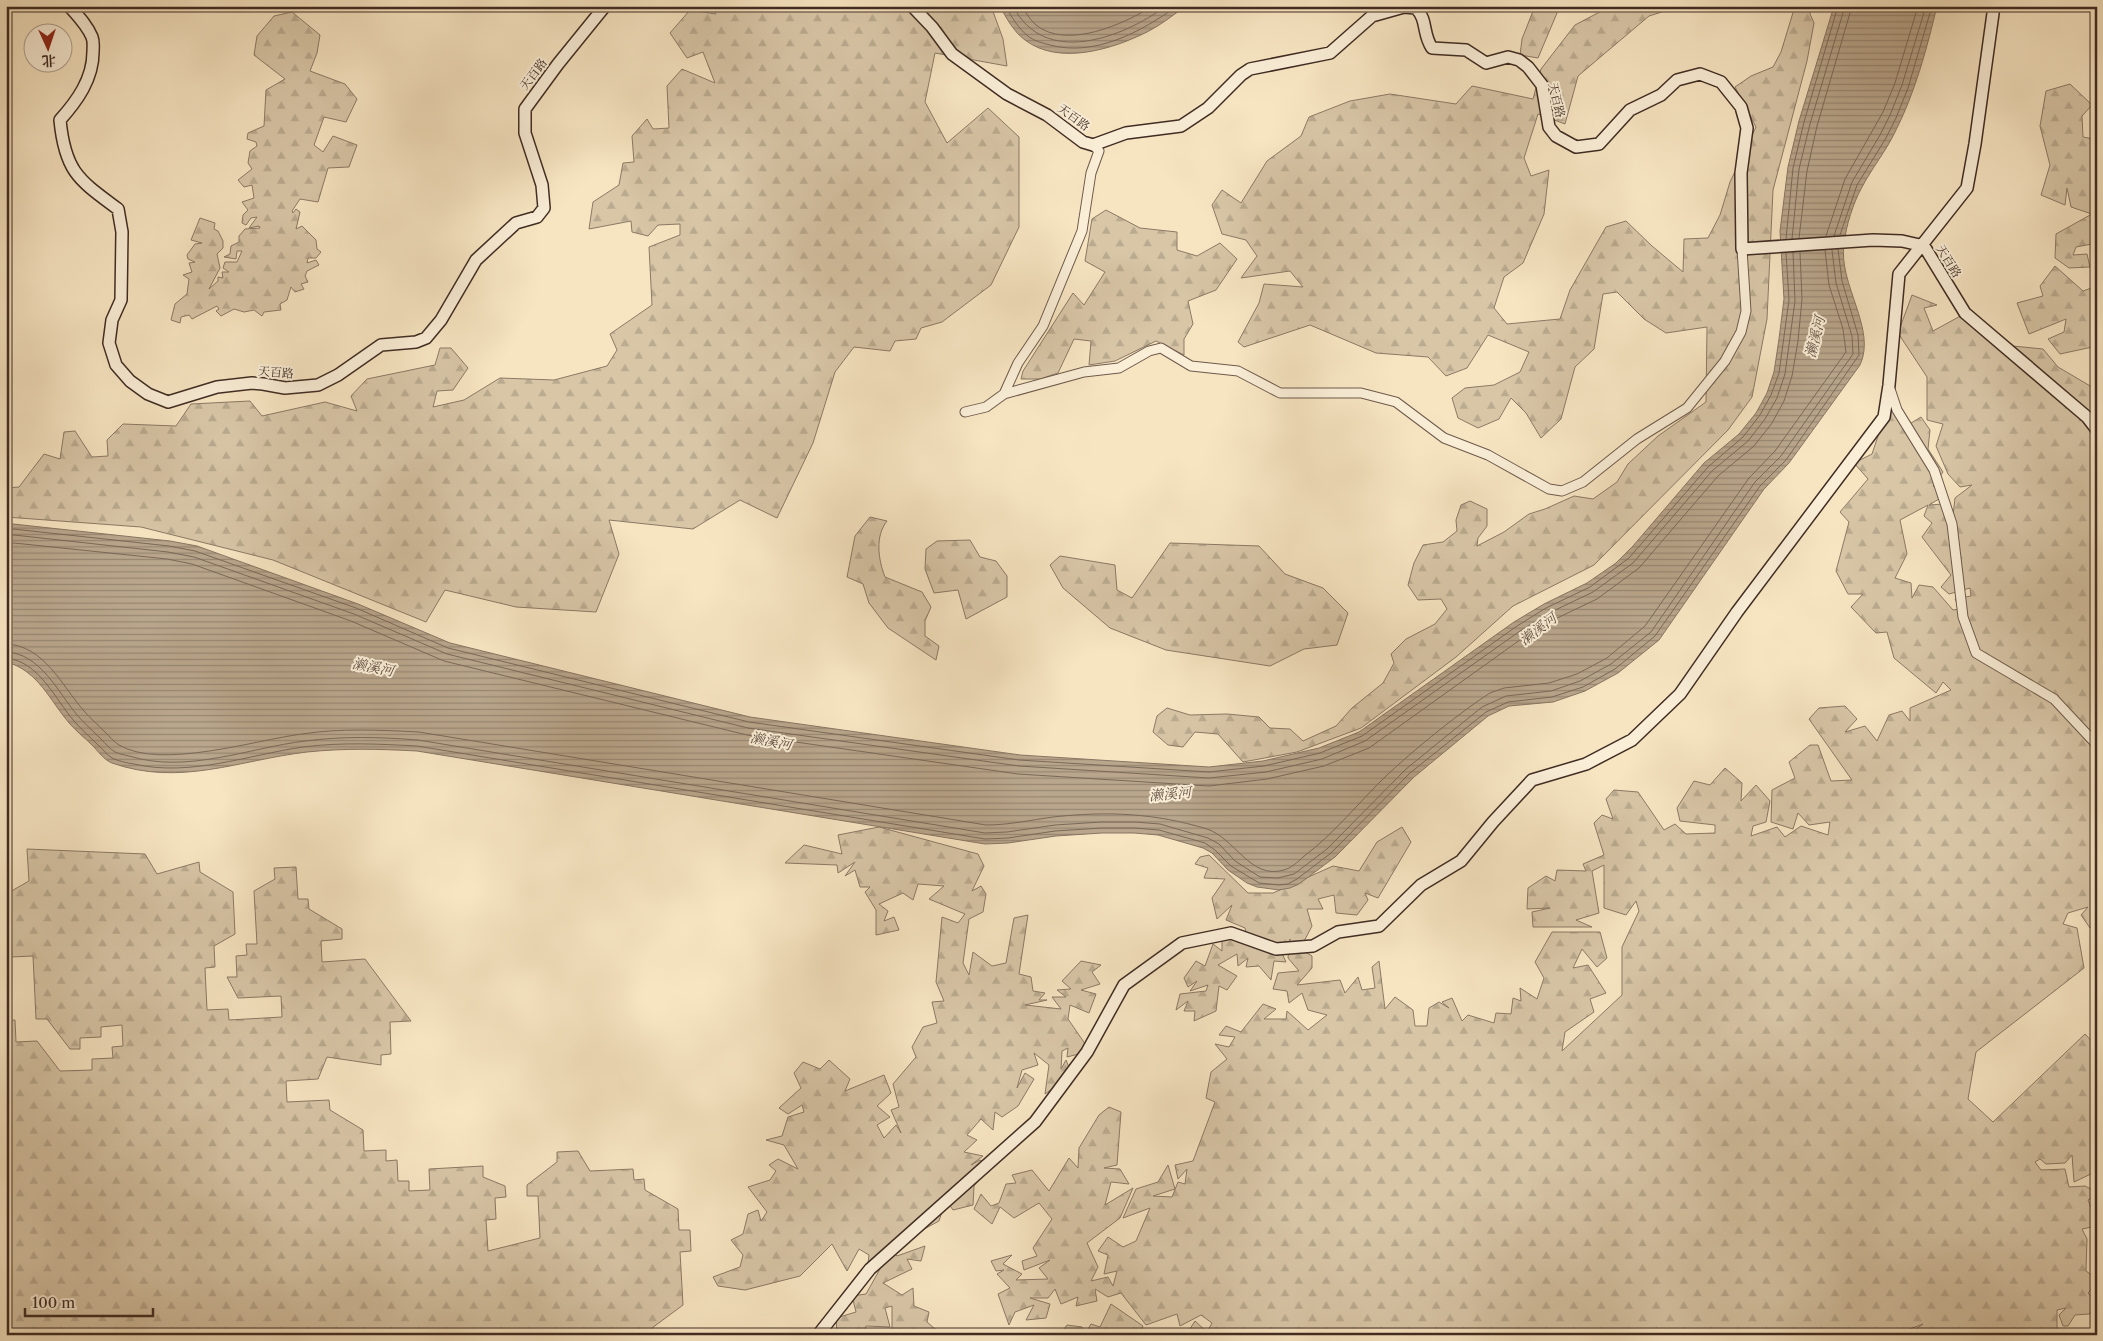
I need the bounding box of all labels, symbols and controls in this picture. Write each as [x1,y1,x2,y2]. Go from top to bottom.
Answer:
north arrow [22,22,72,72]
text: 北 [41,52,56,70]
street label: 天百路 [516,55,550,93]
street label: 天百路 [1546,81,1568,119]
street label: 天百路 [1055,100,1093,134]
street label: 天百路 [1933,242,1965,280]
water label: 濑溪河 [1801,312,1830,360]
street label: 天百路 [257,363,295,381]
water label: 濑溪河 [1516,607,1563,649]
water label: 濑溪河 [351,654,398,680]
water label: 濑溪河 [749,728,796,754]
water label: 濑溪河 [1148,783,1195,805]
scale bar [25,1286,152,1318]
text: 100 m [32,1293,75,1312]

